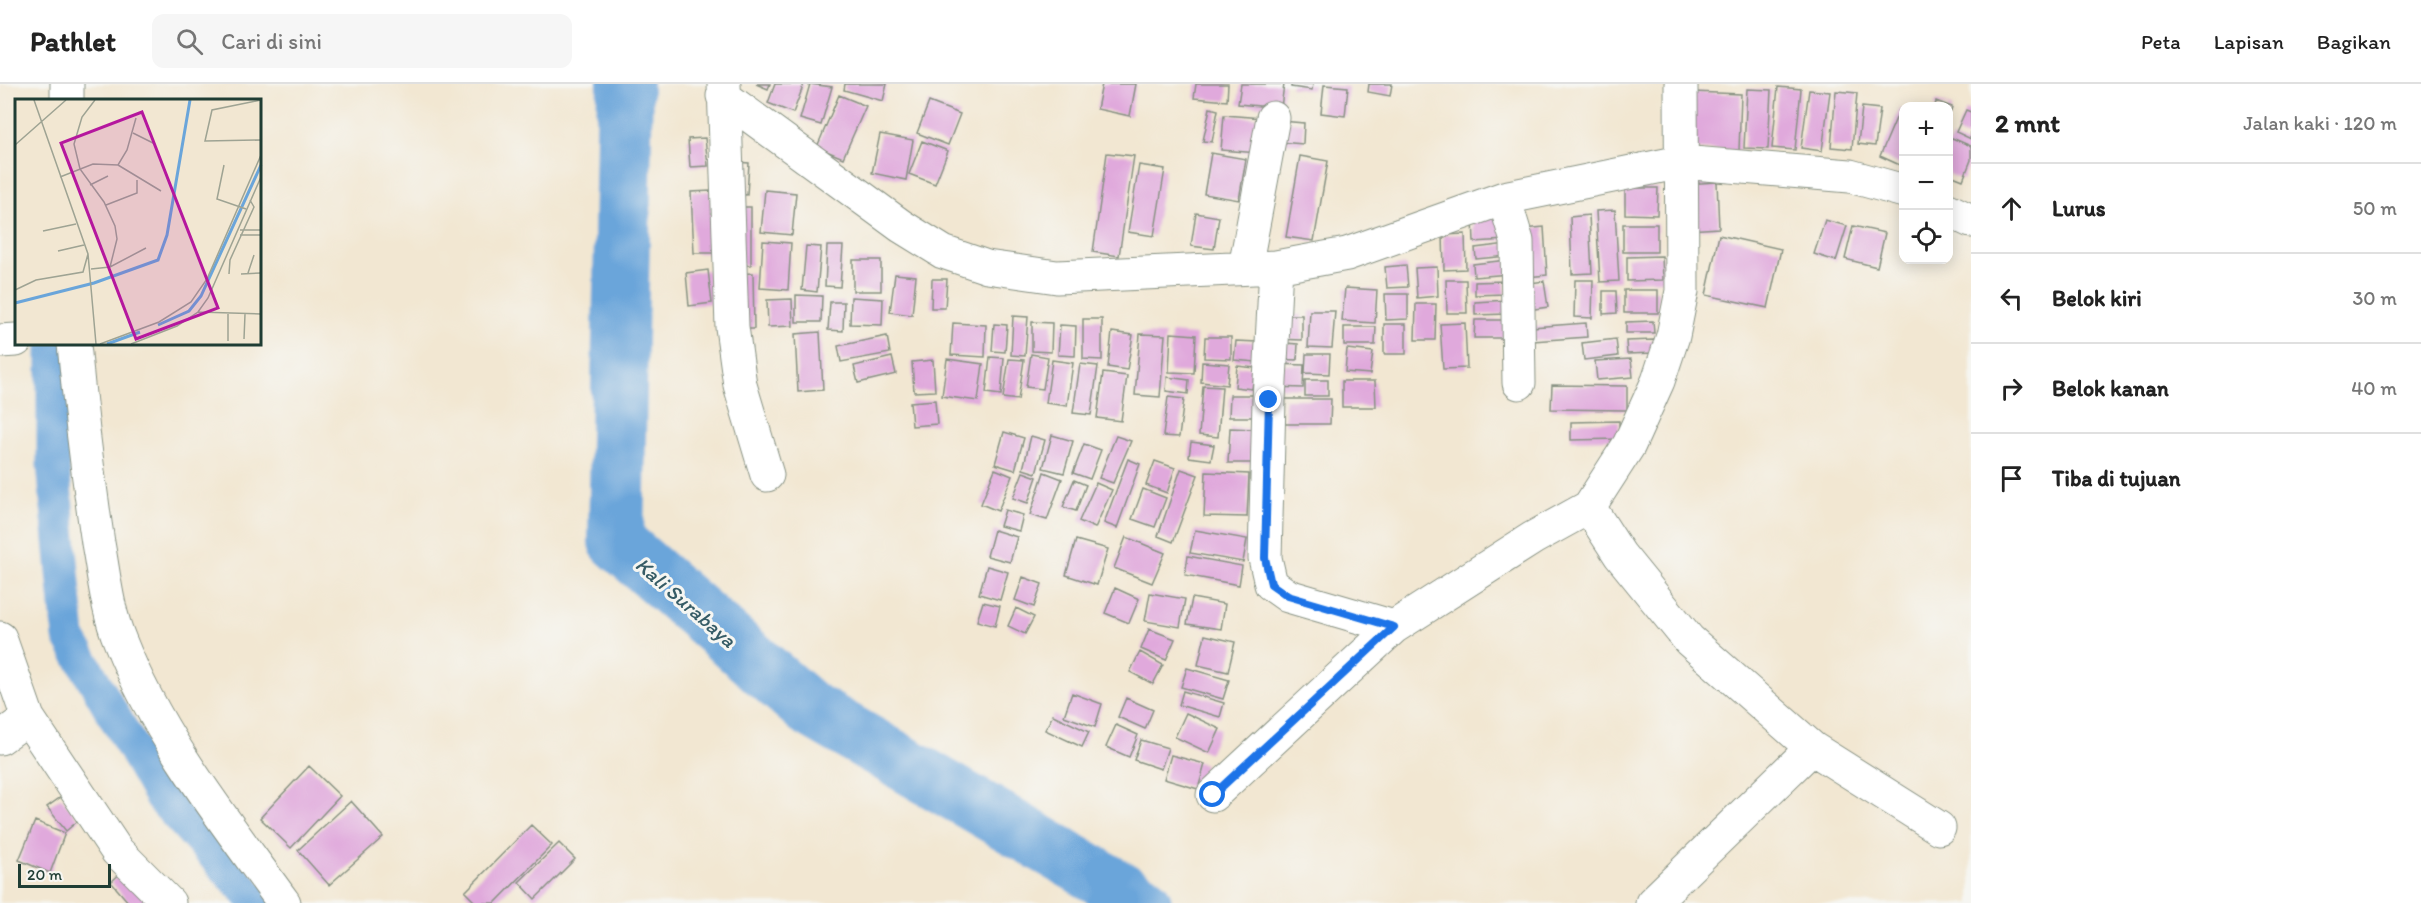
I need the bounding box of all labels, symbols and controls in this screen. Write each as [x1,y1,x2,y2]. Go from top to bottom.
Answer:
search box [152,14,572,68]
text: Pathlet [30,24,116,58]
icon: search [173,25,206,58]
text: Cari di sini [221,28,322,55]
text: Peta [2141,29,2181,54]
text: Lapisan [2214,29,2284,54]
text: Bagikan [2317,29,2391,54]
inset map [15,99,261,345]
map controls [1899,102,1953,264]
button: + [1899,102,1953,156]
text: 2 mnt [1995,107,2060,139]
text: Jalan kaki · 120 m [2243,111,2397,135]
button: − [1899,156,1953,210]
icon: ahead [1995,192,2028,225]
text: Lurus [2052,195,2106,222]
text: 50 m [2353,196,2397,220]
button: locate [1899,210,1953,264]
icon: left [1995,282,2028,315]
text: Belok kiri [2052,285,2142,312]
text: 30 m [2352,286,2397,310]
icon: right [1995,372,2028,405]
text: Belok kanan [2052,375,2169,402]
text: 40 m [2351,376,2397,400]
route end [1255,386,1281,412]
icon: arrive [1995,462,2028,495]
text: Tiba di tujuan [2052,465,2181,492]
water label: Kali Surabaya [631,552,741,652]
route start [1199,781,1225,807]
scale bar [18,861,111,888]
text: 20 m [27,865,62,884]

